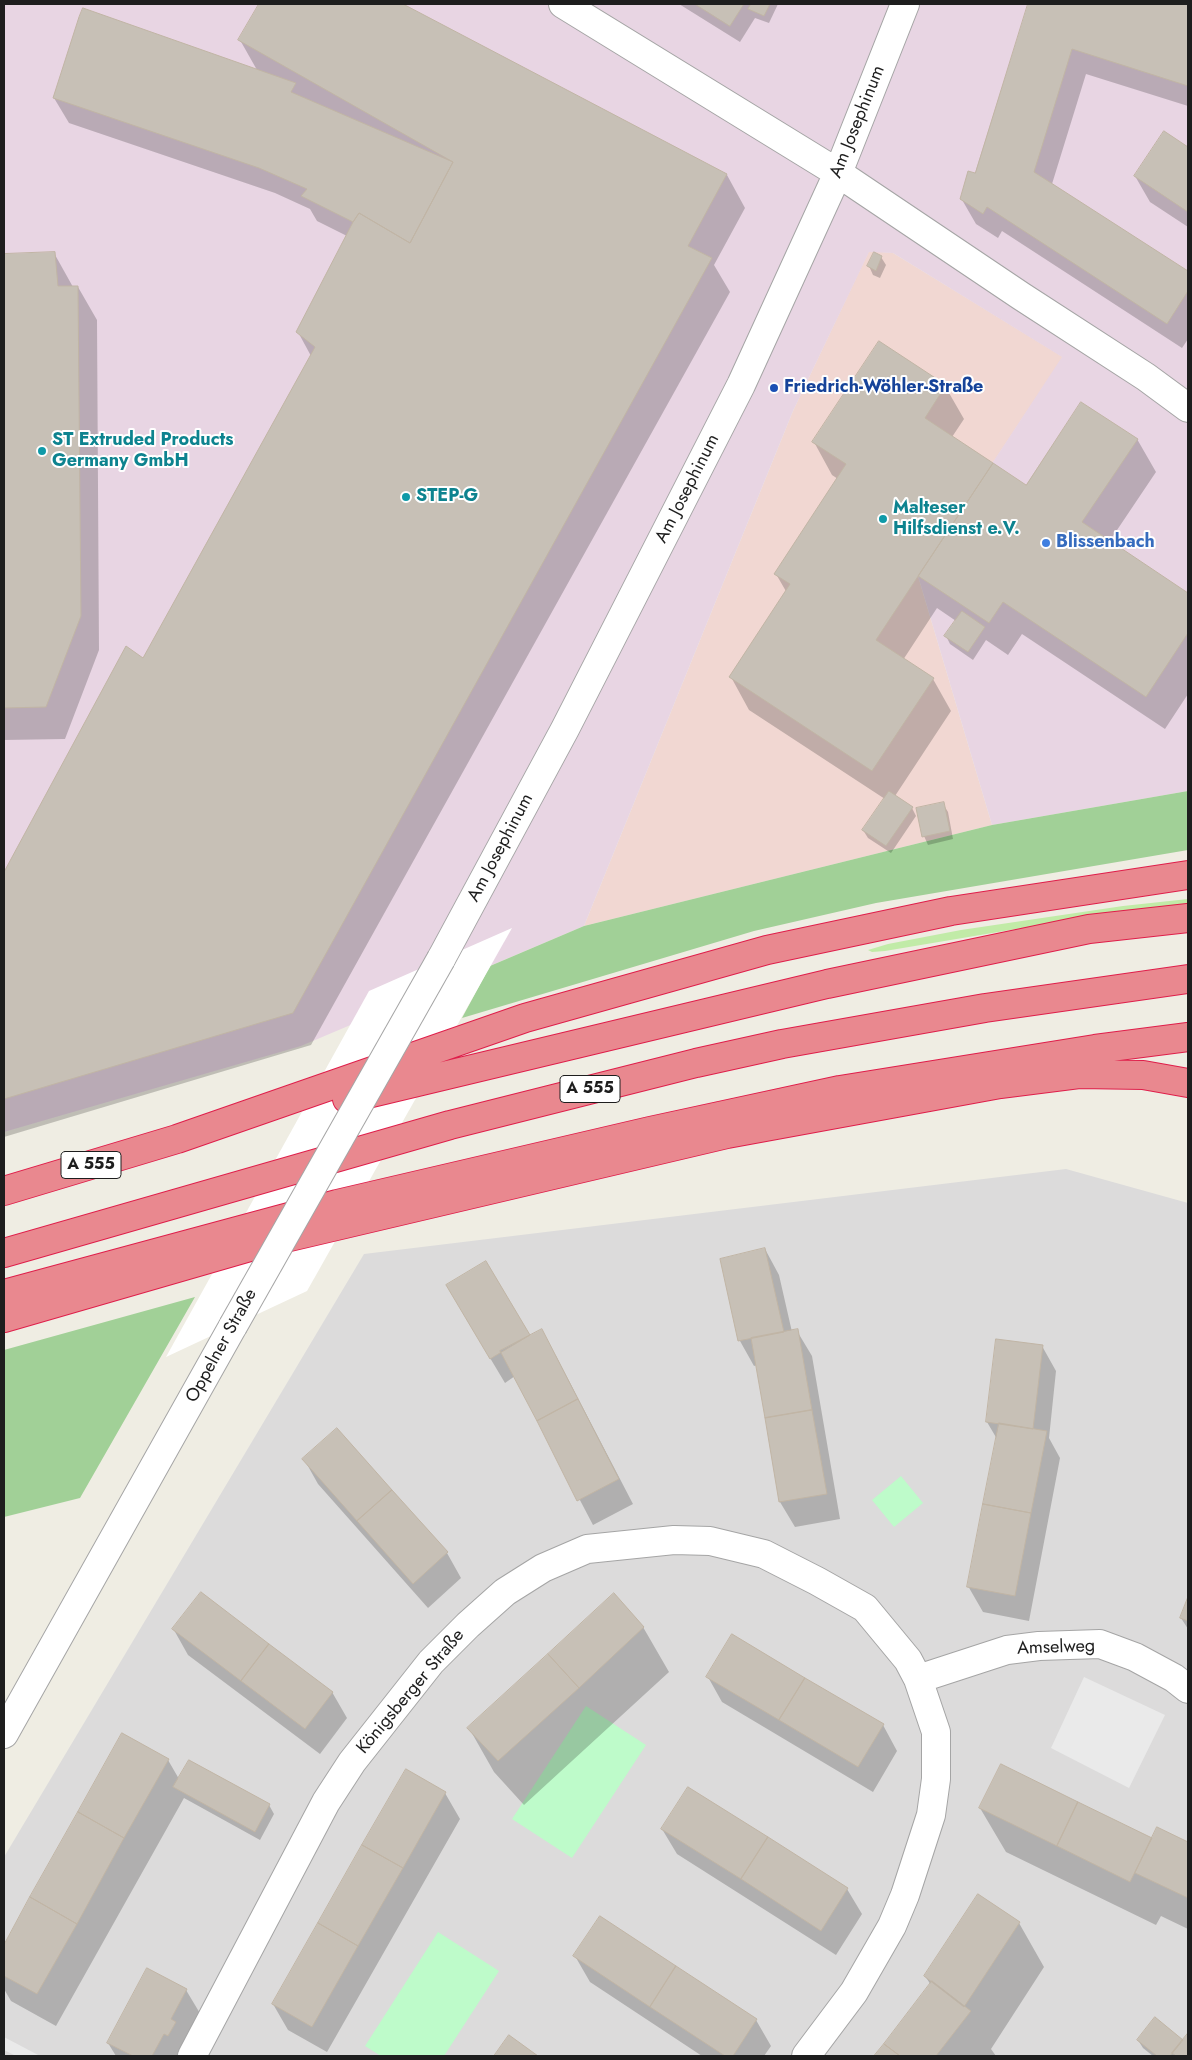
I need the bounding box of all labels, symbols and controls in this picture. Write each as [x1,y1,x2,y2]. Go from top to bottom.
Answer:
street label: Am Josephinum [826,63,890,181]
place label: Friedrich-Wöhler-Straße [784,377,983,399]
marker: Friedrich-Wöhler-Straße [768,382,780,394]
place label: ST Extruded Products Germany GmbH [52,430,233,472]
street label: Am Josephinum [651,431,725,547]
marker: ST Extruded Products Germany GmbH [36,445,48,457]
place label: STEP-G [416,486,478,508]
marker: STEP-G [400,491,412,503]
place label: Malteser Hilfsdienst e.V. [893,498,1020,540]
marker: Malteser Hilfsdienst e.V. [877,513,889,525]
place label: Blissenbach [1056,532,1155,554]
marker: Blissenbach [1040,537,1052,549]
street label: Am Josephinum [463,790,539,906]
road number: A 555 [560,1076,620,1102]
road number: A 555 [61,1152,121,1178]
street label: Oppelner Straße [182,1285,262,1407]
street label: Königsberger Straße [353,1625,469,1759]
street label: Amselweg [1017,1636,1095,1660]

